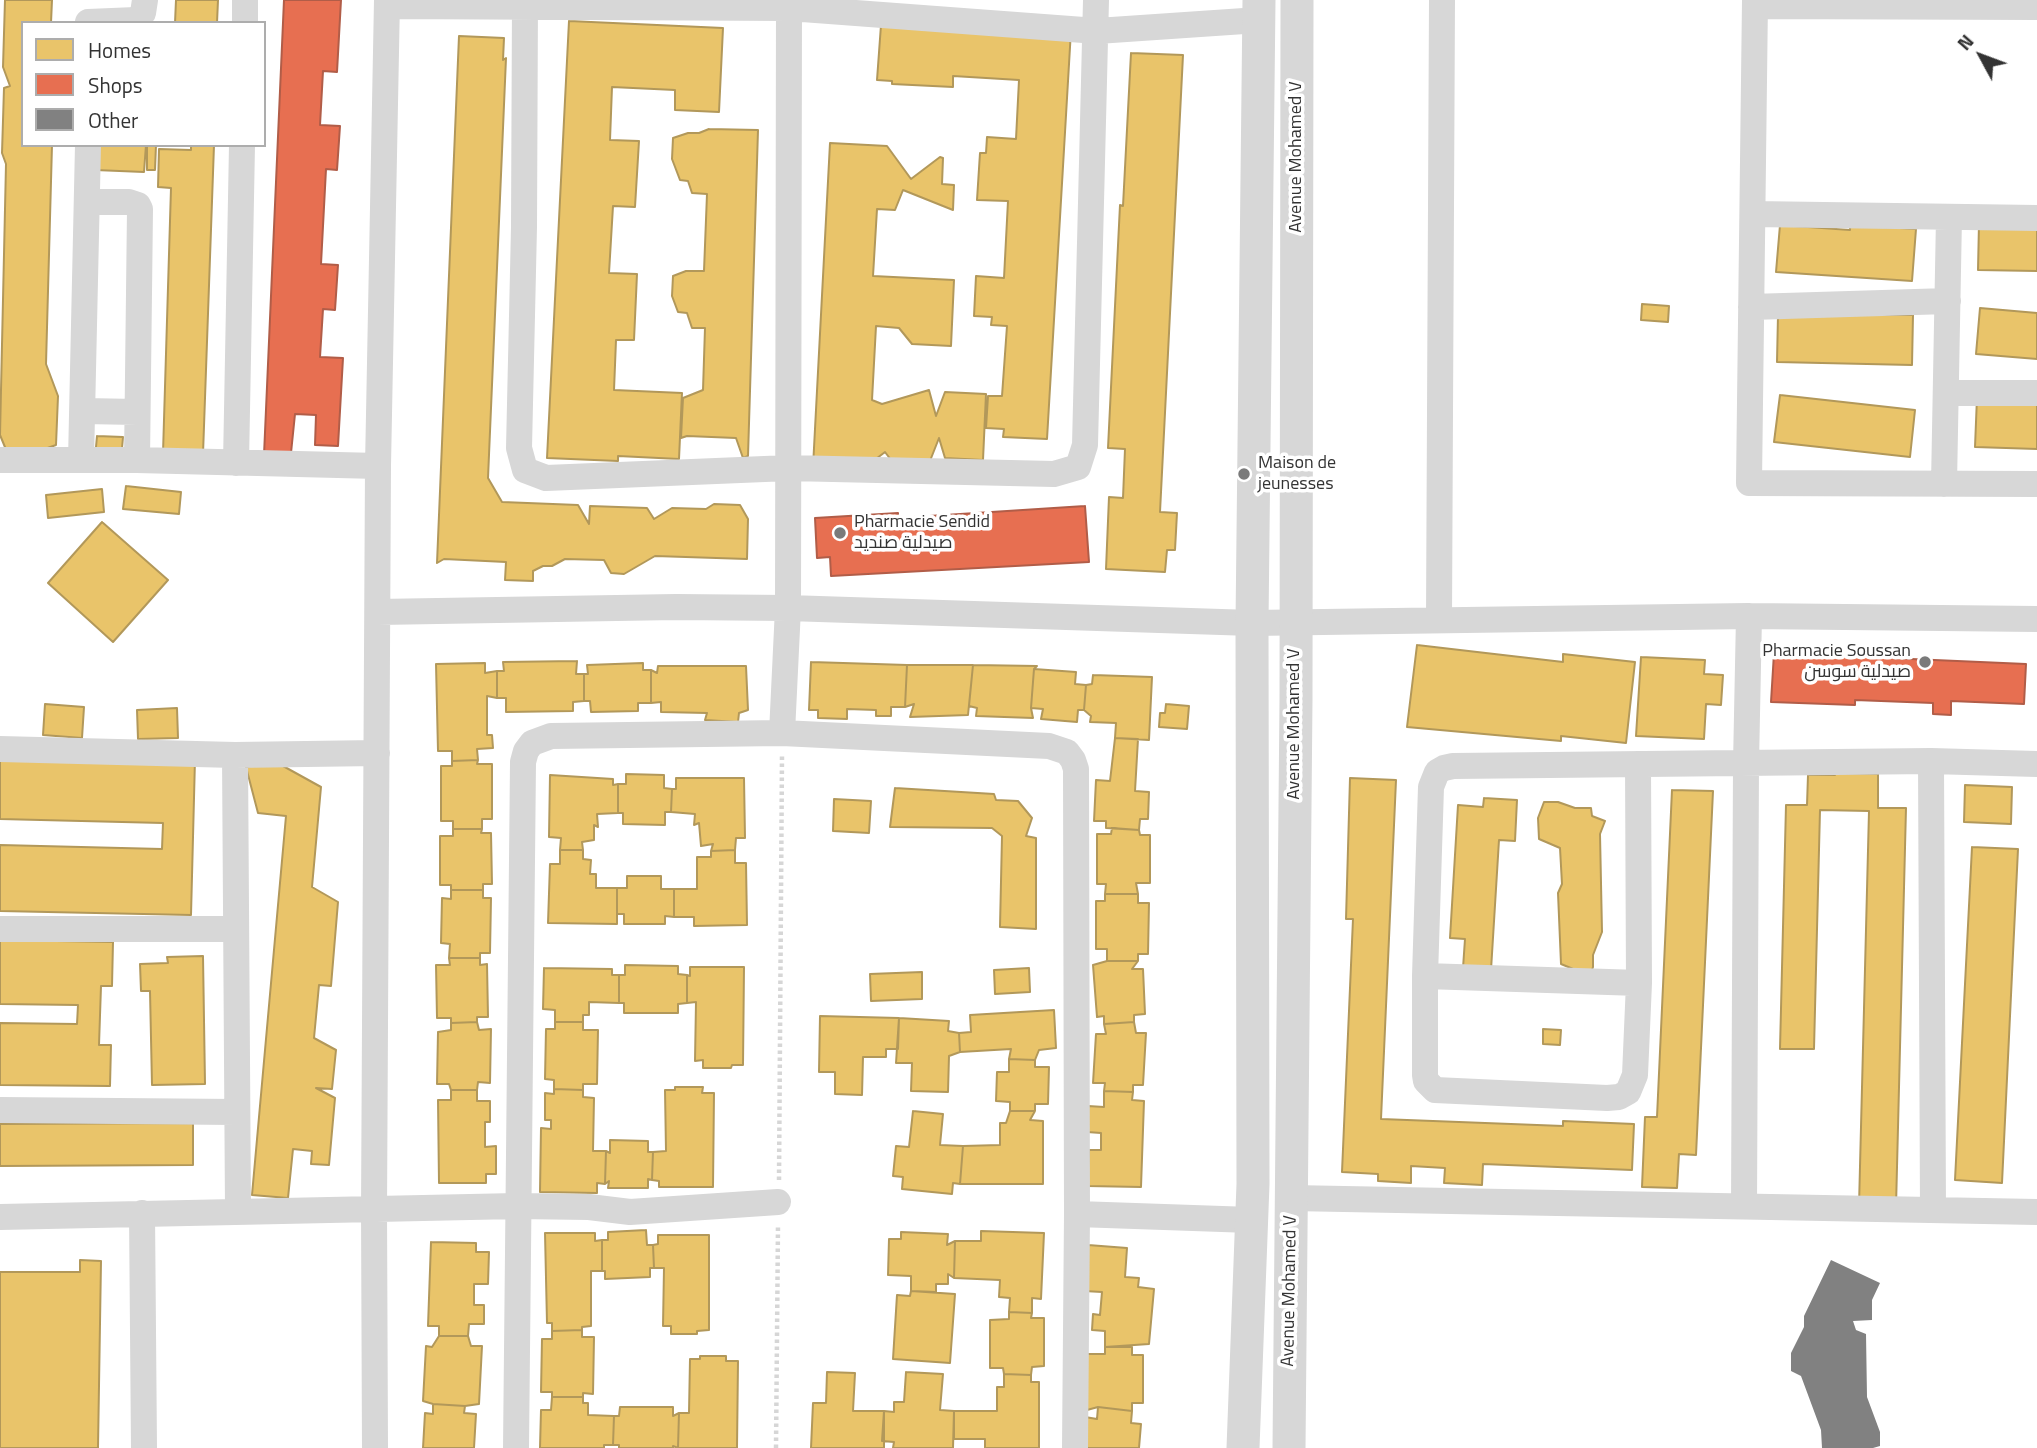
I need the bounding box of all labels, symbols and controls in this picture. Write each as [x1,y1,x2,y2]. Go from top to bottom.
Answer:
legend [21,21,266,147]
north arrow [1946,21,2016,91]
text: N [1950,27,1980,56]
text: Homes [88,34,151,66]
text: Shops [88,69,143,101]
street label: Avenue Mohamed V [1286,81,1308,233]
text: Other [88,104,138,136]
place label: Maison de jeunesses [1258,453,1336,496]
marker: Maison de jeunesses [1236,466,1252,482]
place label: Pharmacie Sendid صيدلية صنديد [854,512,990,554]
marker: Pharmacie Sendid صيدلية صنديد [832,525,848,541]
place label: Pharmacie Soussan صيدلية سوسن [1762,641,1911,684]
street label: Avenue Mohamed V [1284,648,1306,800]
marker: Pharmacie Soussan صيدلية سوسن [1917,654,1933,670]
street label: Avenue Mohamed V [1278,1215,1302,1367]

